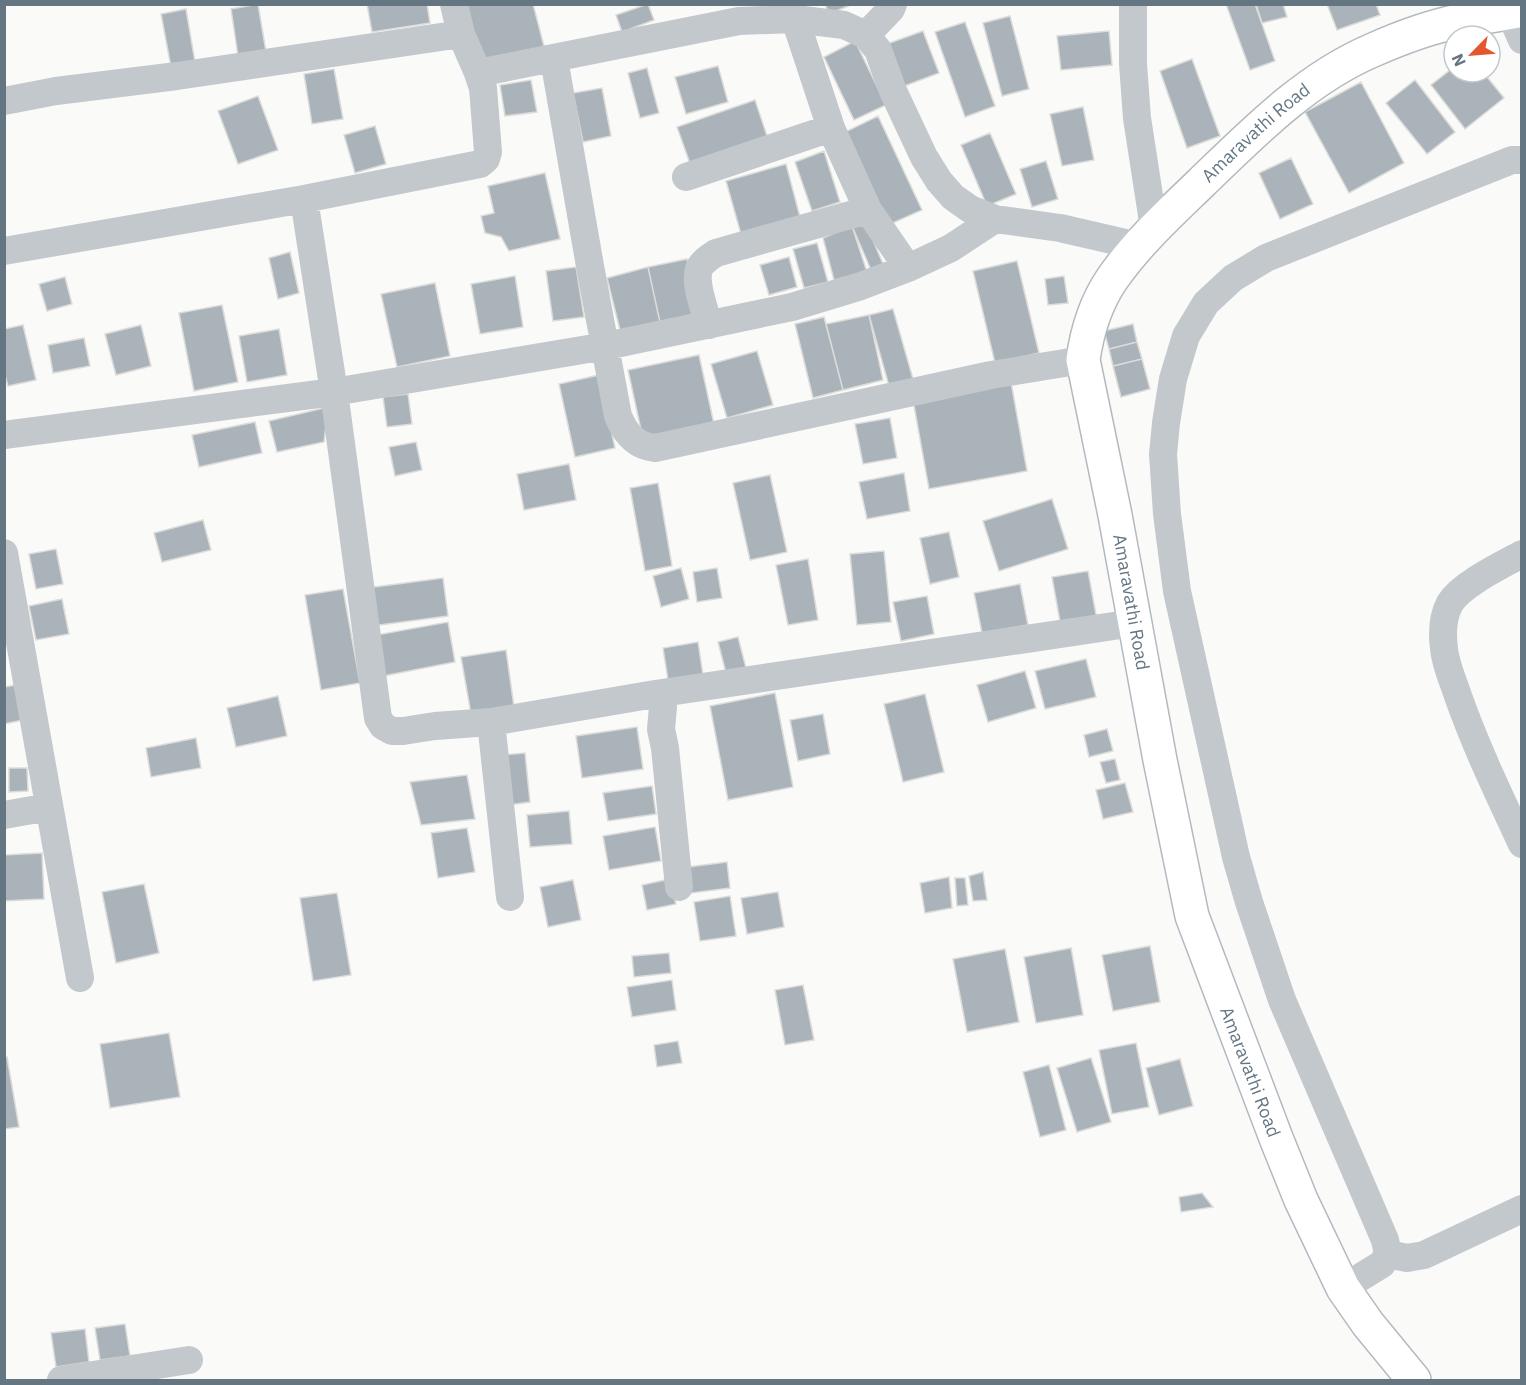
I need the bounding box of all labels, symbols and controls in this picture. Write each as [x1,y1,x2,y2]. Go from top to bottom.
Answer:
north arrow [1442,24,1502,84]
text: N [1447,51,1470,70]
street label: Amaravathi Road [1197,78,1314,187]
street label: Amaravathi Road [1108,532,1155,672]
street label: Amaravathi Road [1215,1003,1286,1140]

